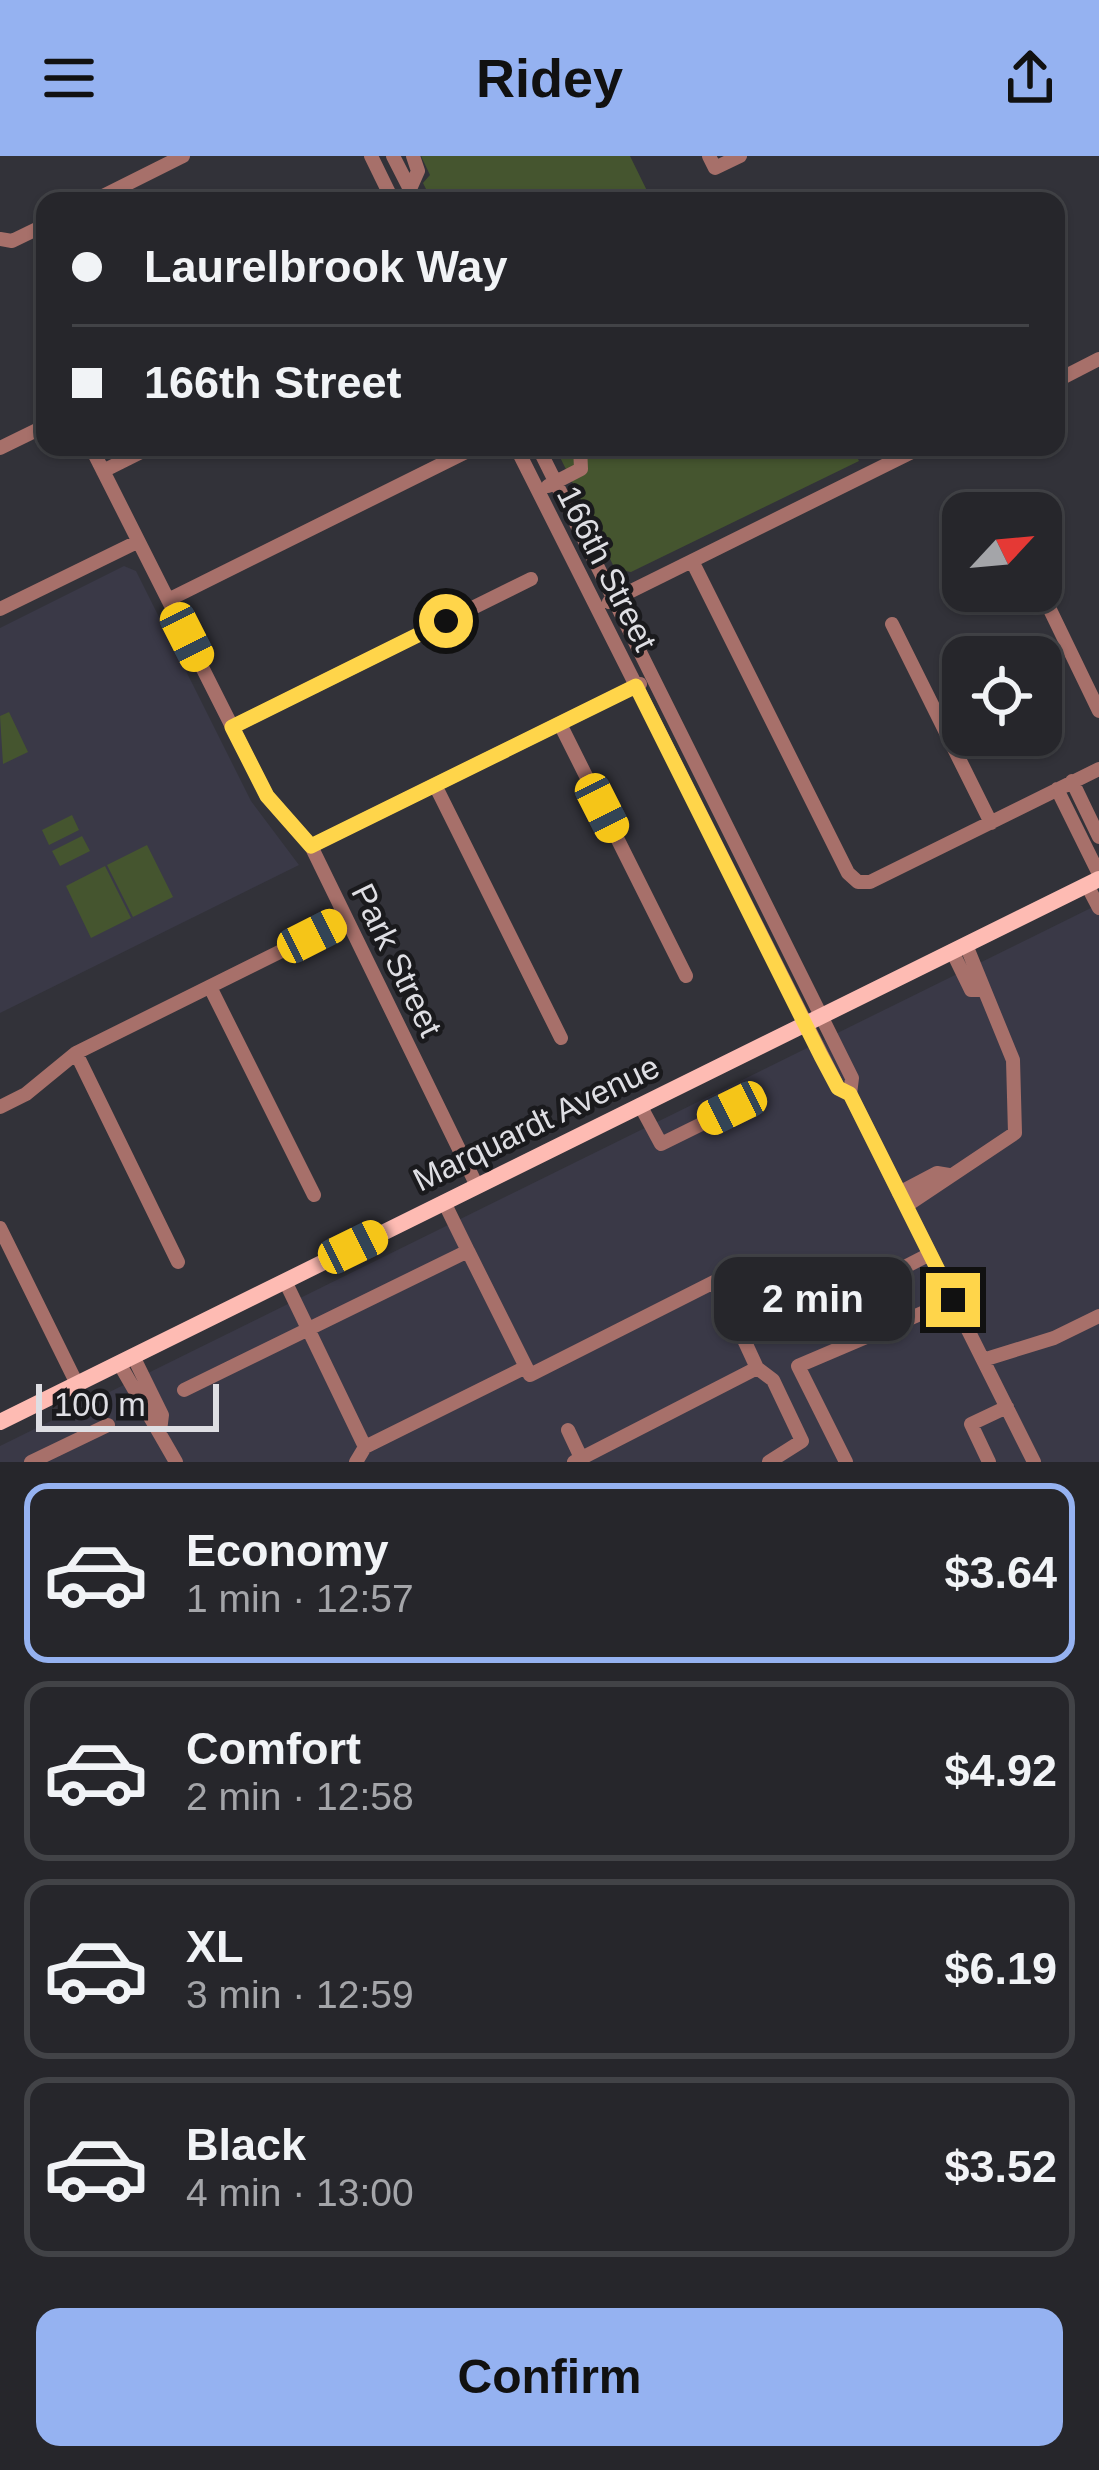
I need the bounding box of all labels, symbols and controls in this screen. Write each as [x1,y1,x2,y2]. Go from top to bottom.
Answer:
icon: menu [36,45,102,111]
icon: share [997,45,1063,111]
text: Ridey [476,48,623,108]
text: Laurelbrook Way [144,241,507,292]
text: 166th Street [144,357,402,408]
street label: 166th Street [550,480,664,656]
north arrow [942,492,1062,612]
map controls [942,492,1062,756]
route start [419,594,473,648]
car [155,597,219,677]
button: locate [942,636,1062,756]
car [570,768,634,848]
street label: Park Street [344,878,450,1042]
car [272,904,352,968]
street label: Marquardt Avenue [407,1047,665,1199]
car [692,1076,772,1140]
car [313,1215,393,1279]
callout: 2 min [713,1258,911,1342]
route end [926,1273,980,1327]
text: 2 min [762,1277,864,1320]
scale bar [36,1378,219,1431]
text: 100 m [54,1386,146,1423]
icon: car [42,1519,150,1627]
text: Economy [186,1525,389,1576]
text: $3.64 [944,1547,1057,1598]
text: 1 min · 12:57 [186,1577,414,1620]
icon: car [42,1717,150,1825]
text: Comfort [186,1723,361,1774]
text: $4.92 [944,1745,1057,1796]
text: 2 min · 12:58 [186,1775,414,1818]
icon: car [42,1915,150,2023]
text: XL [186,1921,244,1972]
text: $6.19 [944,1943,1057,1994]
text: 3 min · 12:59 [186,1973,414,2016]
icon: car [42,2113,150,2221]
text: Black [186,2119,306,2170]
text: $3.52 [944,2141,1057,2192]
text: 4 min · 13:00 [186,2171,414,2214]
button: Confirm [36,2308,1063,2446]

